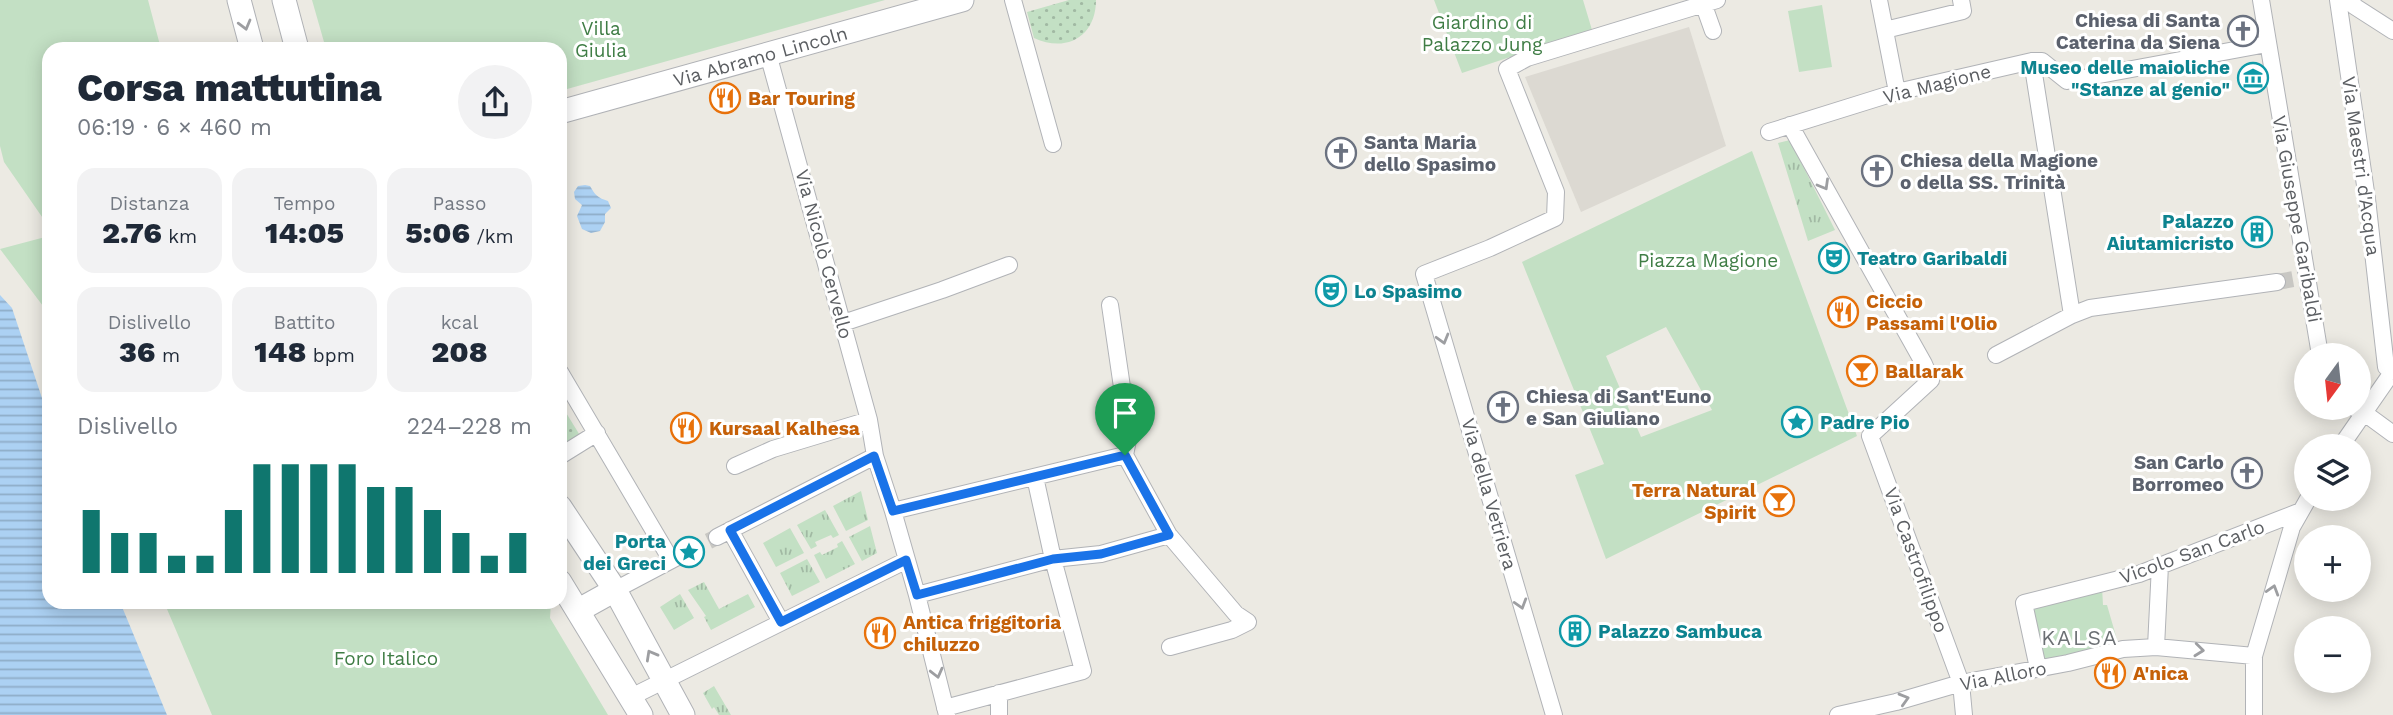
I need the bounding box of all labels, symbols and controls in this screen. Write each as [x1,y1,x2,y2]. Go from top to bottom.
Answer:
place label: Chiesa di Santa Caterina da Siena [2056,9,2220,54]
park label: Giardino di Palazzo Jung [1422,11,1543,56]
church icon: Chiesa di Santa Caterina da Siena [2226,14,2260,48]
park label: Villa Giulia [575,17,627,62]
one-way arrow [237,18,252,30]
street label: Via Abramo Lincoln [671,21,850,91]
place label: Museo delle maioliche "Stanze al genio" [2020,56,2230,101]
street label: Via Magione [1881,59,1993,109]
museum icon: Museo delle maioliche "Stanze al genio" [2236,61,2270,95]
button: share [458,65,532,139]
text: Corsa mattutina [77,66,382,110]
street label: Via Maestri d'Acqua [2337,75,2385,257]
restaurant icon: Bar Touring [708,81,742,115]
place label: Bar Touring [748,87,855,110]
text: 06:19 · 6 × 460 m [77,114,272,141]
street label: Via Giuseppe Garibaldi [2267,114,2327,324]
place label: Santa Maria dello Spasimo [1364,131,1496,176]
church icon: Santa Maria dello Spasimo [1324,136,1358,170]
place label: Chiesa della Magione o della SS. Trinità [1900,149,2098,194]
church icon: Chiesa della Magione o della SS. Trinità [1860,154,1894,188]
street label: Via Nicolò Cervello [790,167,858,341]
one-way arrow [1816,177,1829,190]
text: Distanza [109,192,190,215]
text: Tempo [274,192,335,215]
text: Passo [433,192,486,215]
place label: Palazzo Aiutamicristo [2107,210,2234,255]
text: 2.76 [102,215,162,250]
text: 14:05 [265,215,344,250]
text: 5:06 [405,215,470,250]
building icon: Palazzo Aiutamicristo [2240,215,2274,249]
text: km [162,225,197,248]
text: /km [470,225,514,248]
theatre icon: Teatro Garibaldi [1817,241,1851,275]
place label: Teatro Garibaldi [1857,247,2007,270]
park label: Piazza Magione [1638,249,1778,272]
theatre icon: Lo Spasimo [1314,274,1348,308]
place label: Lo Spasimo [1354,280,1462,303]
place label: Ciccio Passami l'Olio [1866,290,1997,335]
restaurant icon: Ciccio Passami l'Olio [1826,295,1860,329]
text: Dislivello [108,311,191,334]
text: Battito [274,311,335,334]
text: kcal [441,311,478,334]
one-way arrow [1435,333,1450,345]
text: 36 [119,334,155,369]
text: 148 [254,334,306,369]
text: 208 [431,334,488,369]
north arrow [2294,343,2371,420]
map controls [2294,343,2371,693]
text: m [155,344,180,367]
text: bpm [306,344,355,367]
bar icon: Ballarak [1845,354,1879,388]
place label: Ballarak [1885,360,1964,383]
pin [1095,383,1155,455]
place label: Chiesa di Sant'Euno e San Giuliano [1526,385,1711,430]
church icon: Chiesa di Sant'Euno e San Giuliano [1486,390,1520,424]
icon: arrive [1106,394,1144,432]
place icon: Padre Pio [1780,405,1814,439]
restaurant icon: Kursaal Kalhesa [669,411,703,445]
place label: Padre Pio [1820,411,1910,434]
text: Dislivello [77,413,178,440]
text: 224–228 m [407,413,532,440]
street label: Via della Vetriera [1456,415,1522,573]
place label: Kursaal Kalhesa [709,417,860,440]
button: layers [2294,434,2371,511]
place label: San Carlo Borromeo [2132,451,2224,496]
church icon: San Carlo Borromeo [2230,456,2264,490]
place label: Terra Natural Spirit [1632,479,1757,524]
bar icon: Terra Natural Spirit [1762,484,1796,518]
street label: Via Castrofilippo [1879,484,1953,636]
street label: Vicolo San Carlo [2116,515,2268,589]
button: + [2294,525,2371,602]
place label: Porta dei Greci [583,530,666,575]
place icon: Porta dei Greci [672,535,706,569]
one-way arrow [2265,584,2280,596]
one-way arrow [1513,598,1528,610]
place label: Antica friggitoria chiluzzo [903,611,1061,656]
building icon: Palazzo Sambuca [1558,614,1592,648]
restaurant icon: Antica friggitoria chiluzzo [863,616,897,650]
button: − [2294,616,2371,693]
place label: Palazzo Sambuca [1598,620,1762,643]
district label: KALSA [2041,625,2119,650]
one-way arrow [2194,642,2205,657]
park label: Foro Italico [334,647,438,670]
one-way arrow [646,650,659,662]
street label: Via Alloro [1958,656,2048,696]
restaurant icon: A'nica [2093,656,2127,690]
place label: A'nica [2133,662,2188,685]
one-way arrow [929,667,943,679]
one-way arrow [1898,693,1910,708]

